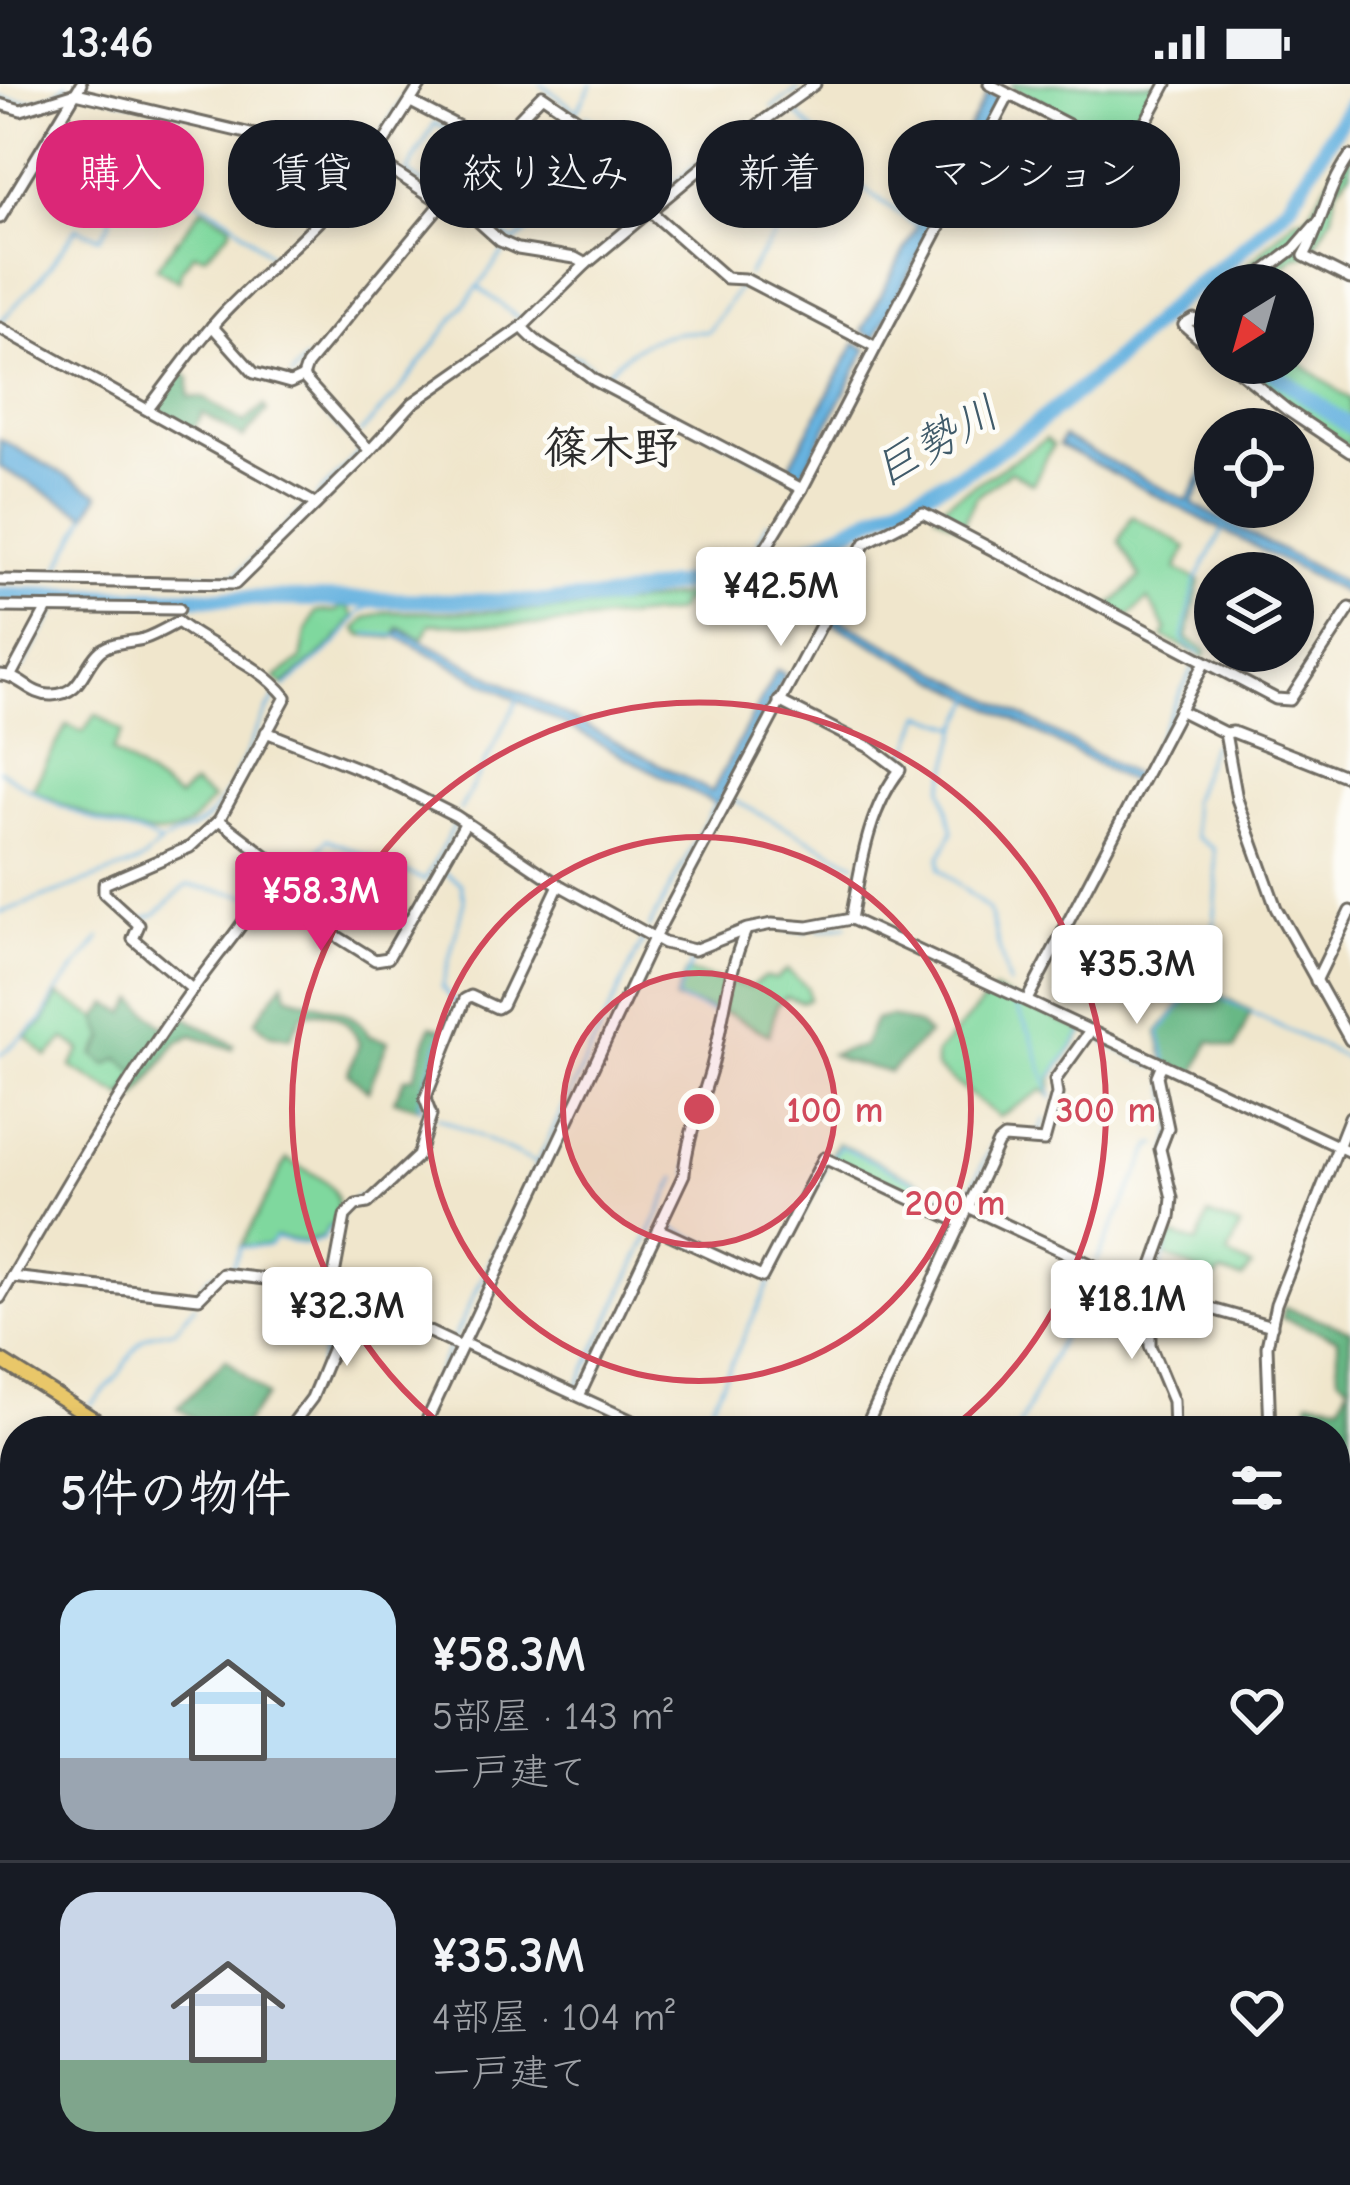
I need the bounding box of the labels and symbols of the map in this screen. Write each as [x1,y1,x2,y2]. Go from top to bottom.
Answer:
north arrow [1194,264,1314,384]
water label: 巨勢川 [864,386,1008,496]
district label: 篠木野 [543,422,679,474]
pin: ¥42.5M [683,547,879,649]
pin: ¥58.3M [223,852,419,954]
pin: ¥35.3M [1039,925,1235,1027]
centre of rings [678,1088,720,1130]
text: 100 m [787,1090,883,1131]
text: 300 m [1056,1090,1156,1131]
text: 200 m [905,1183,1005,1224]
pin: ¥18.1M [1034,1260,1230,1362]
pin: ¥32.3M [249,1267,445,1369]

